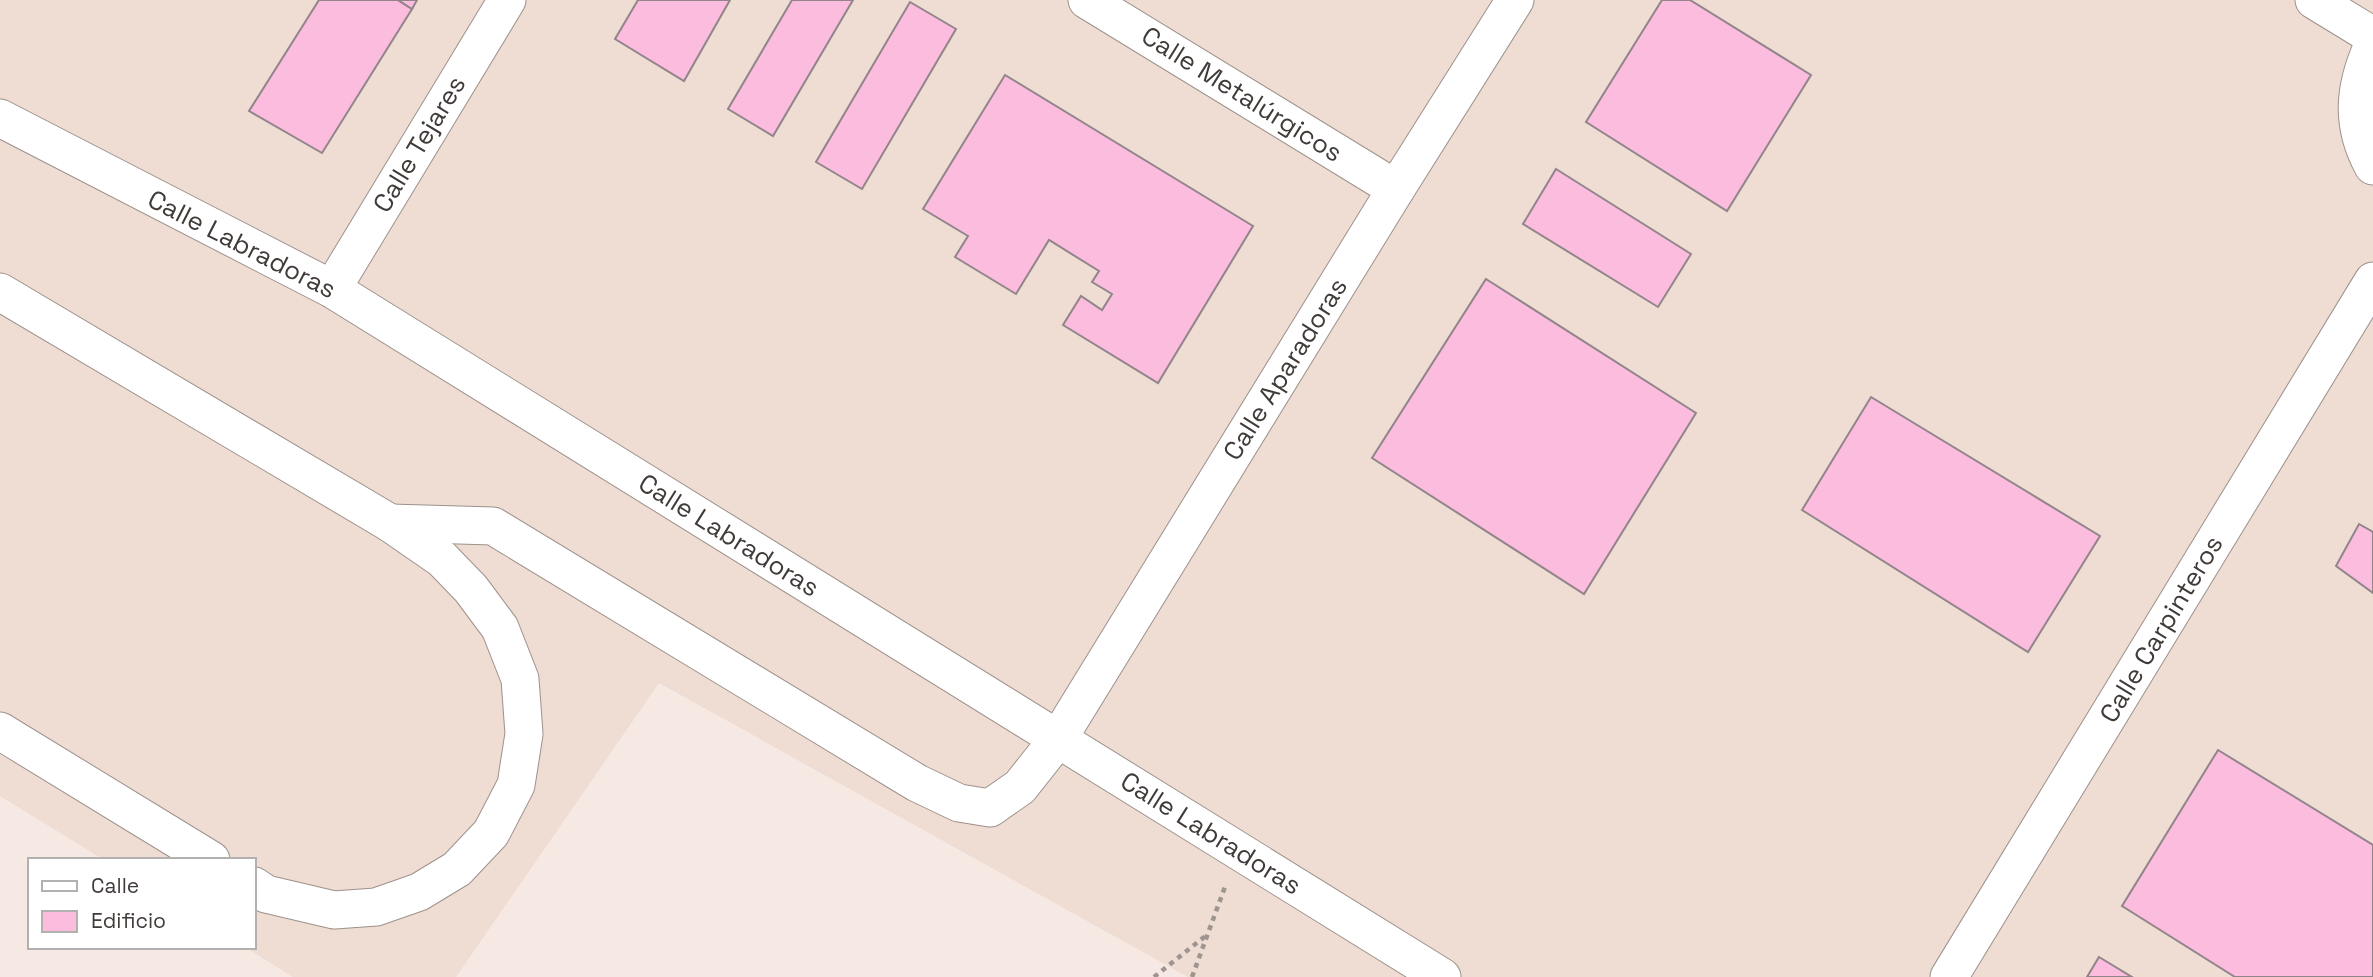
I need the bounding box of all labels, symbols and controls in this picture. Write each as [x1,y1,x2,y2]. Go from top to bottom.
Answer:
street label: Calle Metalúrgicos [1135,18,1349,170]
street label: Calle Tejares [365,69,473,219]
street label: Calle Labradoras [142,182,342,306]
street label: Calle Aparadoras [1215,271,1355,467]
street label: Calle Labradoras [632,466,826,604]
street label: Calle Carpinteros [2092,529,2230,729]
street label: Calle Labradoras [1114,764,1308,902]
legend [28,858,256,949]
text: Calle [91,872,139,899]
text: Edificio [91,907,166,934]

